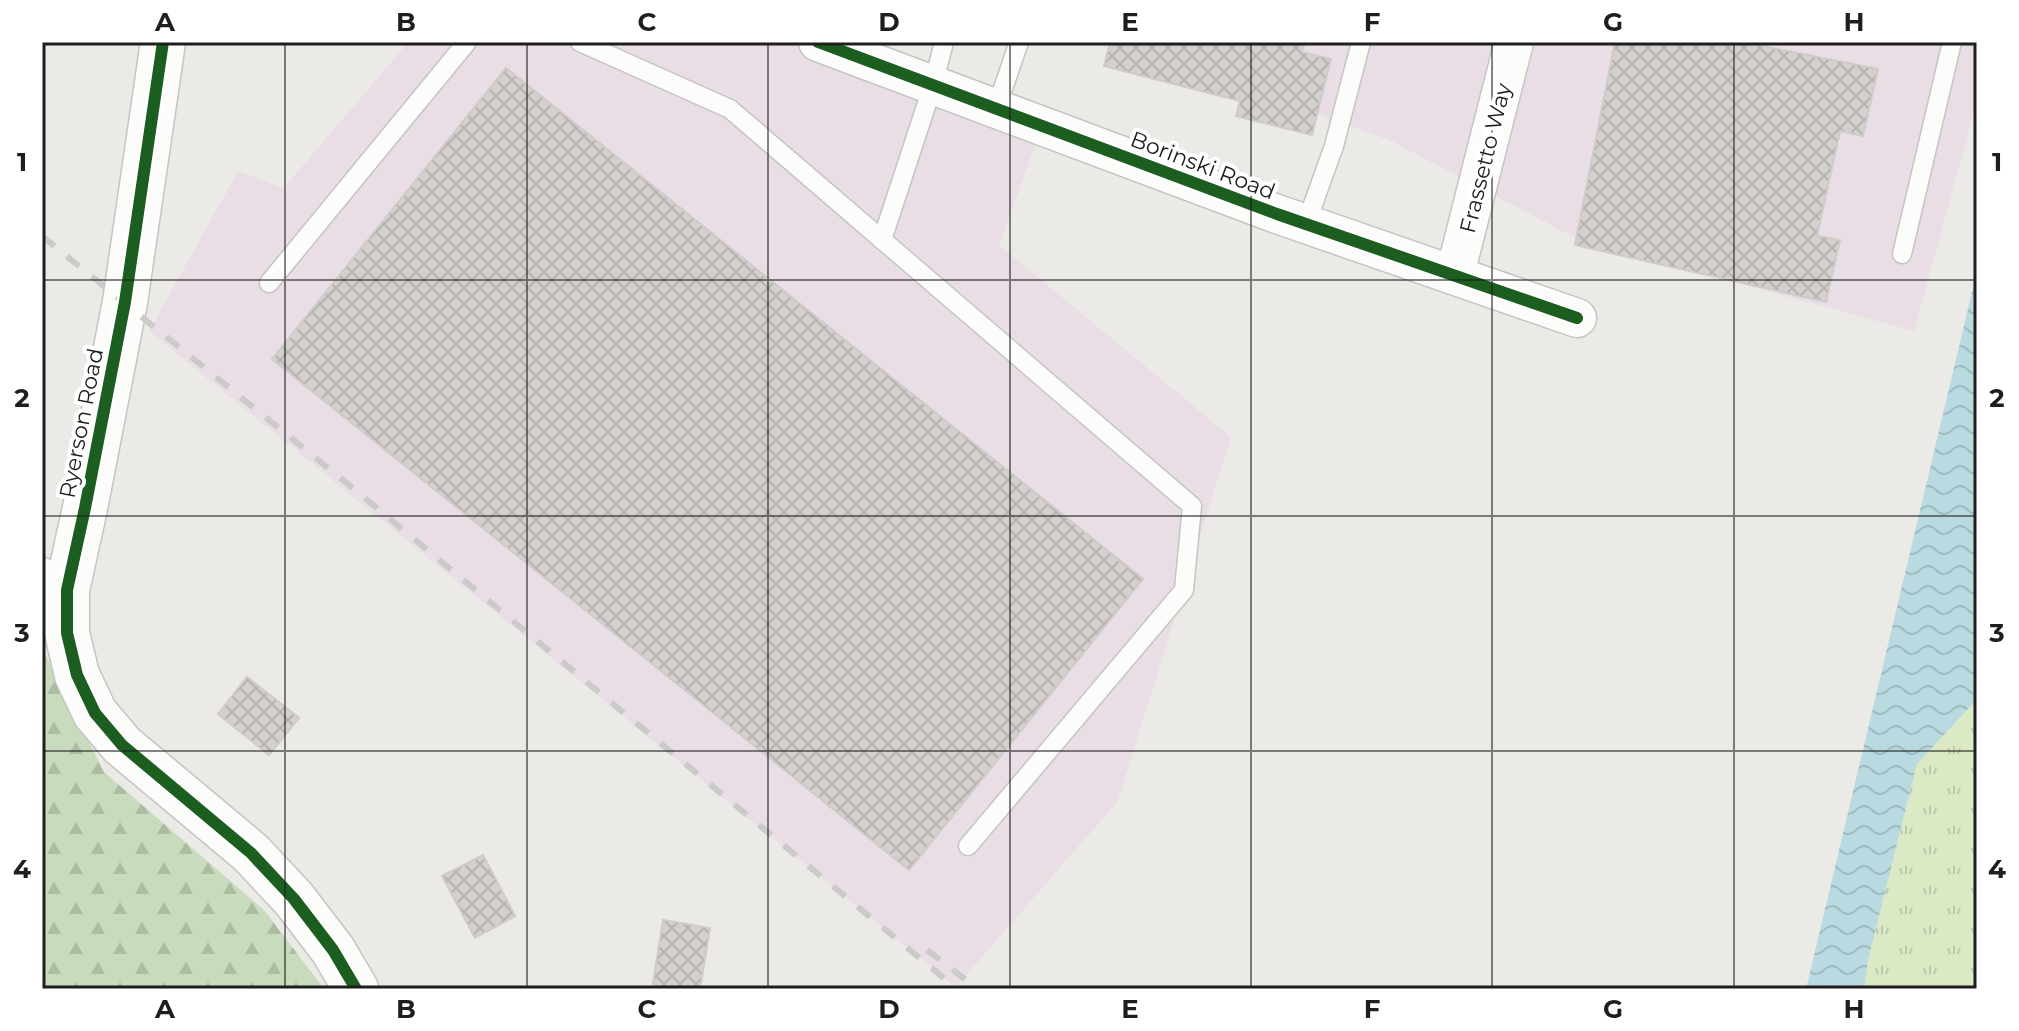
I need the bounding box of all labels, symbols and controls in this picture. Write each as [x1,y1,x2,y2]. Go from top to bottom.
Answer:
text: A [154,6,176,38]
text: B [396,6,416,38]
text: C [638,6,657,38]
text: D [878,6,900,38]
text: E [1121,6,1139,38]
text: F [1364,6,1380,38]
text: G [1603,6,1623,38]
text: H [1843,6,1865,38]
street label: Frassetto Way [1454,80,1517,236]
street label: Borinski Road [1127,125,1279,205]
text: 1 [17,146,27,178]
text: 1 [1992,146,2002,178]
street label: Ryerson Road [54,346,109,500]
text: 2 [14,382,30,414]
text: 2 [1989,382,2005,414]
text: 3 [13,617,30,649]
text: 3 [1988,617,2005,649]
text: 4 [13,853,31,885]
text: 4 [1988,853,2006,885]
text: A [154,993,176,1025]
text: B [396,993,416,1025]
text: C [638,993,657,1025]
text: D [878,993,900,1025]
text: E [1121,993,1139,1025]
text: F [1364,993,1380,1025]
text: G [1603,993,1623,1025]
text: H [1843,993,1865,1025]

